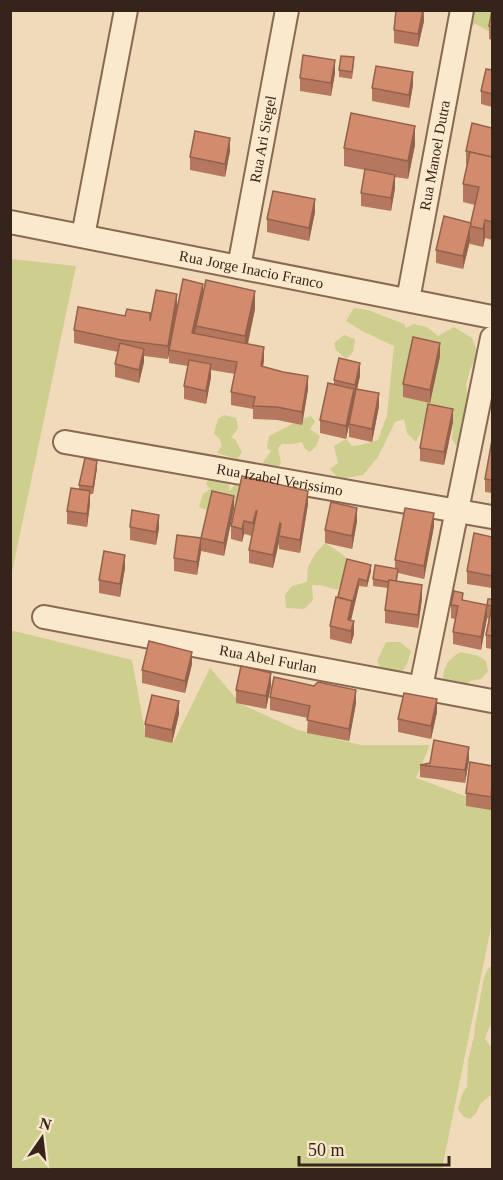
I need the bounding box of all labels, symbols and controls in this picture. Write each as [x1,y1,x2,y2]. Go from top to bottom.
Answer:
street label: Rua Ari Siegel [247,94,279,184]
street label: Rua Manoel Dutra [417,99,453,212]
street label: Rua Jorge Inacio Franco [178,248,325,292]
street label: Rua Izabel Verissimo [215,461,344,499]
street label: Rua Abel Furlan [218,642,319,676]
north arrow [12,1108,72,1168]
text: N [38,1114,54,1134]
scale bar [299,1129,449,1167]
text: 50 m [308,1140,345,1160]

